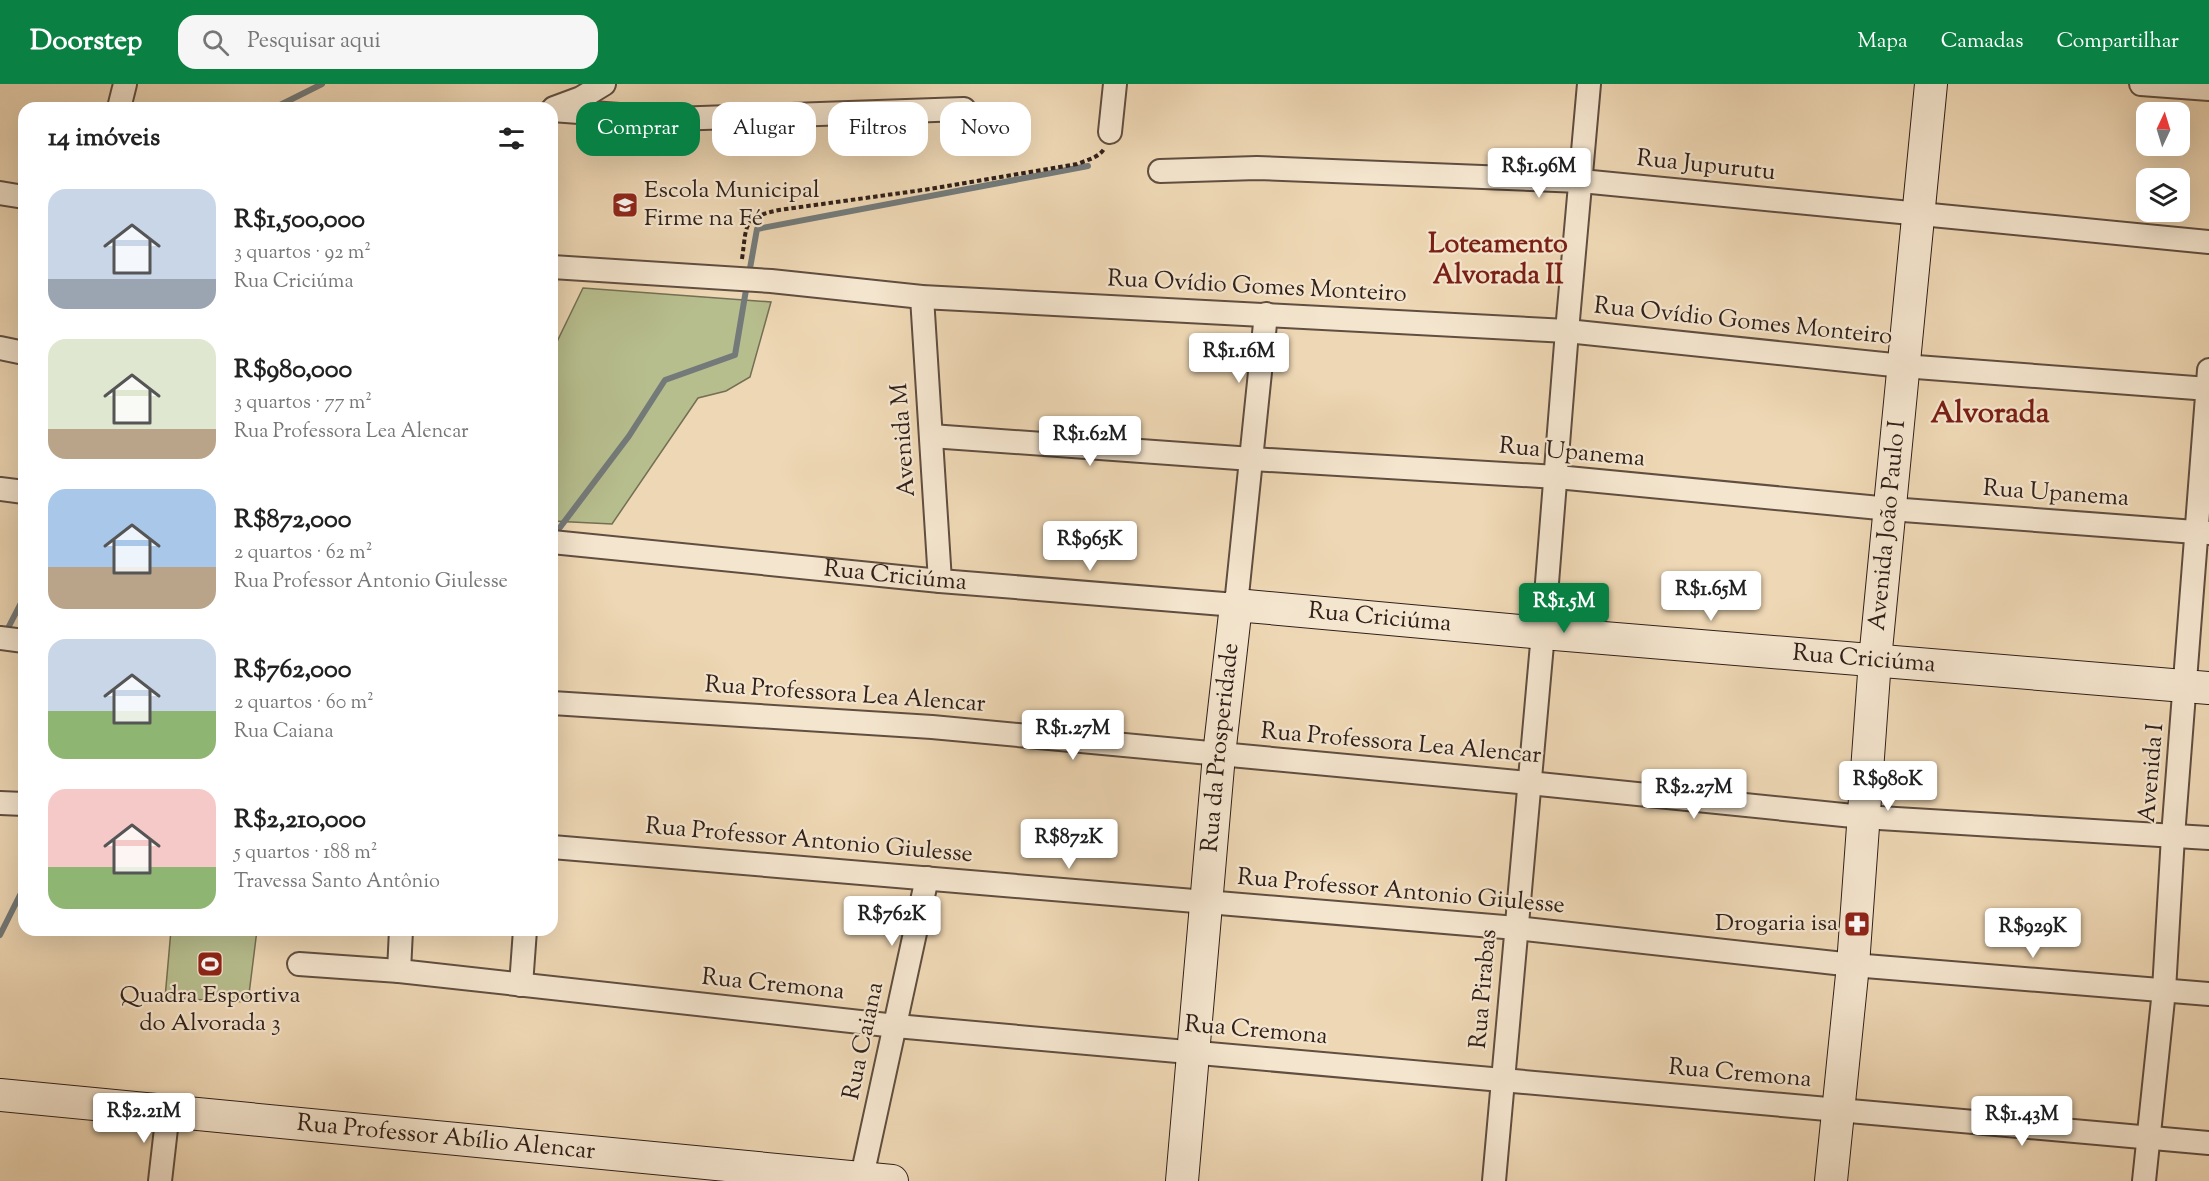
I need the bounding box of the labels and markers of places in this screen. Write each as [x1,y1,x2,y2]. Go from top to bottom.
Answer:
pin: R$1.96M [1484,148,1594,199]
place label: Escola Municipal Firme na Fé [644,174,820,236]
school or university icon: Escola Municipal Firme na Fé [610,190,640,220]
pin: R$1.16M [1184,333,1294,384]
pin: R$1.62M [1035,416,1145,467]
pin: R$965K [1041,521,1139,572]
pin: R$1.65M [1656,571,1766,622]
pin: R$1.5M [1515,583,1613,634]
pin: R$1.27M [1018,710,1128,761]
pin: R$980K [1839,761,1937,812]
pin: R$2.27M [1639,769,1749,820]
pin: R$872K [1020,819,1118,870]
pin: R$762K [843,896,941,947]
place label: Drogaria isa [1715,907,1838,941]
pin: R$929K [1984,908,2082,959]
pharmacy icon: Drogaria isa [1842,909,1872,939]
sports icon: Quadra Esportiva do Alvorada 3 [195,949,225,979]
place label: Quadra Esportiva do Alvorada 3 [119,979,301,1041]
pin: R$2.21M [89,1093,199,1144]
pin: R$1.43M [1967,1096,2077,1147]

